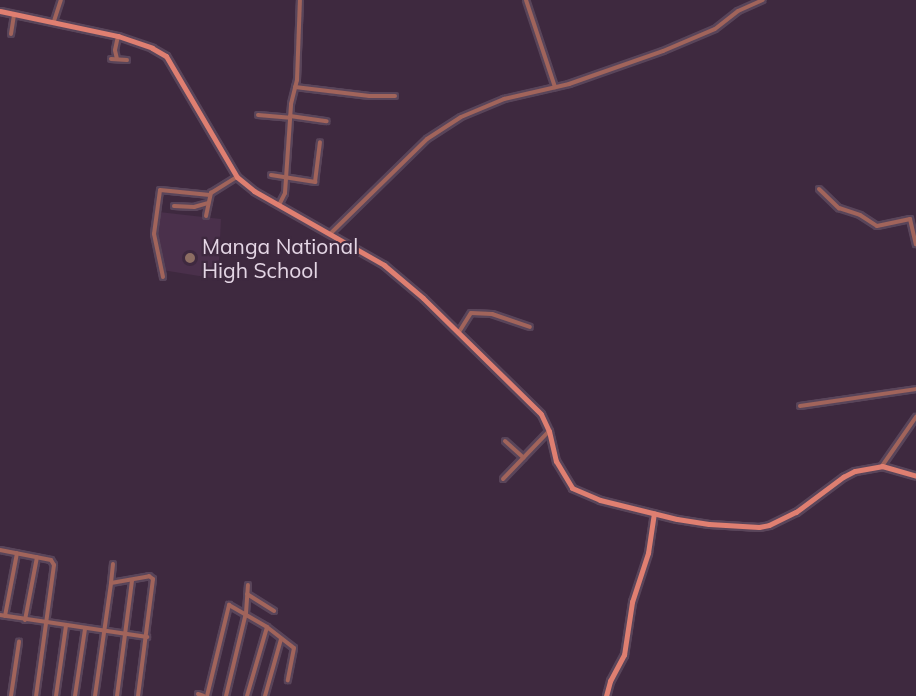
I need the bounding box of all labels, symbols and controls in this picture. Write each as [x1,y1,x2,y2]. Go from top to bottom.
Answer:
place label: Manga National High School [202,233,358,283]
marker: Manga National High School [183,251,197,265]

